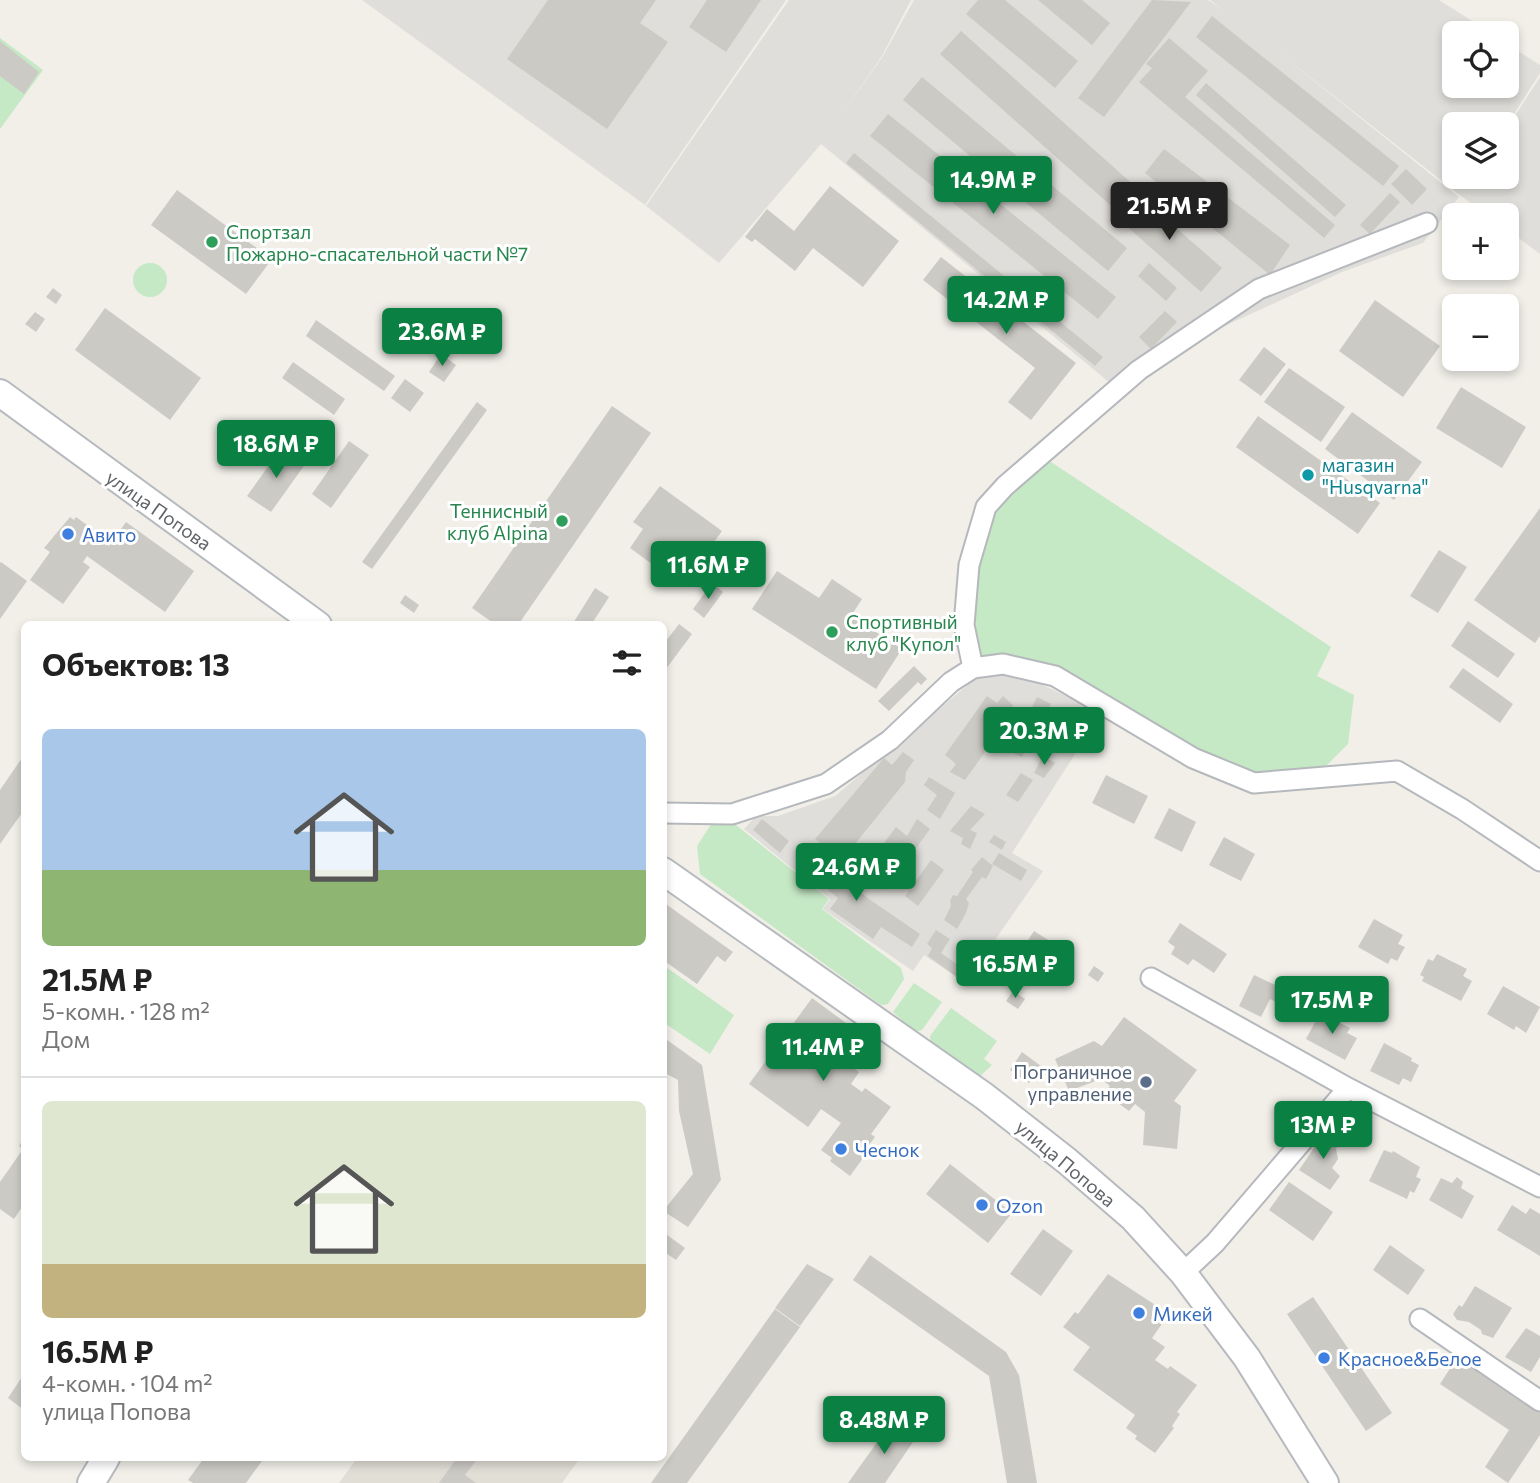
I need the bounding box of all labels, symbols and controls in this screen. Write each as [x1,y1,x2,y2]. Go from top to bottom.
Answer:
map controls [1442,21,1519,371]
button: locate [1442,21,1519,98]
button: layers [1442,112,1519,189]
pin: 14.9M ₽ [928,156,1058,216]
text: 14.9M ₽ [950,165,1036,193]
pin: 21.5M ₽ [1104,182,1234,242]
text: 21.5M ₽ [1127,191,1211,219]
button: + [1442,203,1519,280]
place label: Спортзал Пожарно-спасательной части №7 [226,220,528,265]
marker: Спортзал Пожарно-спасательной части №7 [204,234,220,250]
pin: 14.2M ₽ [941,276,1071,336]
text: 14.2M ₽ [963,285,1049,313]
button: − [1442,294,1519,371]
pin: 23.6M ₽ [377,308,507,368]
text: 23.6M ₽ [398,317,486,345]
pin: 18.6M ₽ [211,420,341,480]
text: 18.6M ₽ [233,429,319,457]
place label: магазин "Husqvarna" [1322,453,1429,498]
street label: улица Попова [102,465,216,555]
marker: магазин "Husqvarna" [1300,467,1316,483]
place label: Теннисный клуб Alpina [447,499,548,544]
marker: Теннисный клуб Alpina [554,513,570,529]
place label: Авито [82,523,136,546]
marker: Авито [60,526,76,542]
pin: 11.6M ₽ [643,542,773,601]
text: 11.6M ₽ [667,550,749,578]
place label: Спортивный клуб "Купол" [846,610,961,655]
marker: Спортивный клуб "Купол" [824,624,840,640]
icon: filters [608,644,646,682]
text: Объектов: 13 [42,645,230,682]
pin: 20.3M ₽ [979,708,1109,767]
text: 20.3M ₽ [999,716,1089,744]
icon: home [281,774,407,900]
pin: 24.6M ₽ [791,844,921,903]
text: 24.6M ₽ [812,852,900,880]
pin: 16.5M ₽ [950,940,1080,1000]
text: 16.5M ₽ [972,949,1058,977]
text: 21.5M ₽ [42,960,153,997]
pin: 17.5M ₽ [1267,976,1397,1036]
text: 17.5M ₽ [1291,985,1373,1013]
text: 5-комн. · 128 m² [42,997,210,1025]
pin: 11.4M ₽ [758,1024,888,1083]
text: Дом [42,1025,90,1053]
text: 11.4M ₽ [782,1032,864,1060]
place label: Пограничное управление [1013,1060,1132,1105]
marker: Пограничное управление [1138,1074,1154,1090]
pin: 13M ₽ [1274,1102,1372,1161]
text: 13M ₽ [1290,1110,1356,1138]
street label: улица Попова [1011,1115,1121,1211]
place label: Чеснок [855,1138,920,1161]
marker: Чеснок [833,1141,849,1157]
icon: home [281,1146,407,1272]
place label: Ozon [996,1194,1043,1217]
marker: Ozon [974,1197,990,1213]
place label: Микей [1153,1302,1213,1325]
marker: Микей [1131,1305,1147,1321]
text: 16.5M ₽ [42,1332,154,1369]
place label: Красное&Белое [1338,1347,1482,1370]
marker: Красное&Белое [1316,1350,1332,1366]
text: 4-комн. · 104 m² [42,1369,212,1397]
pin: 8.48M ₽ [819,1396,949,1456]
text: улица Попова [42,1397,191,1425]
text: 8.48M ₽ [839,1405,929,1433]

